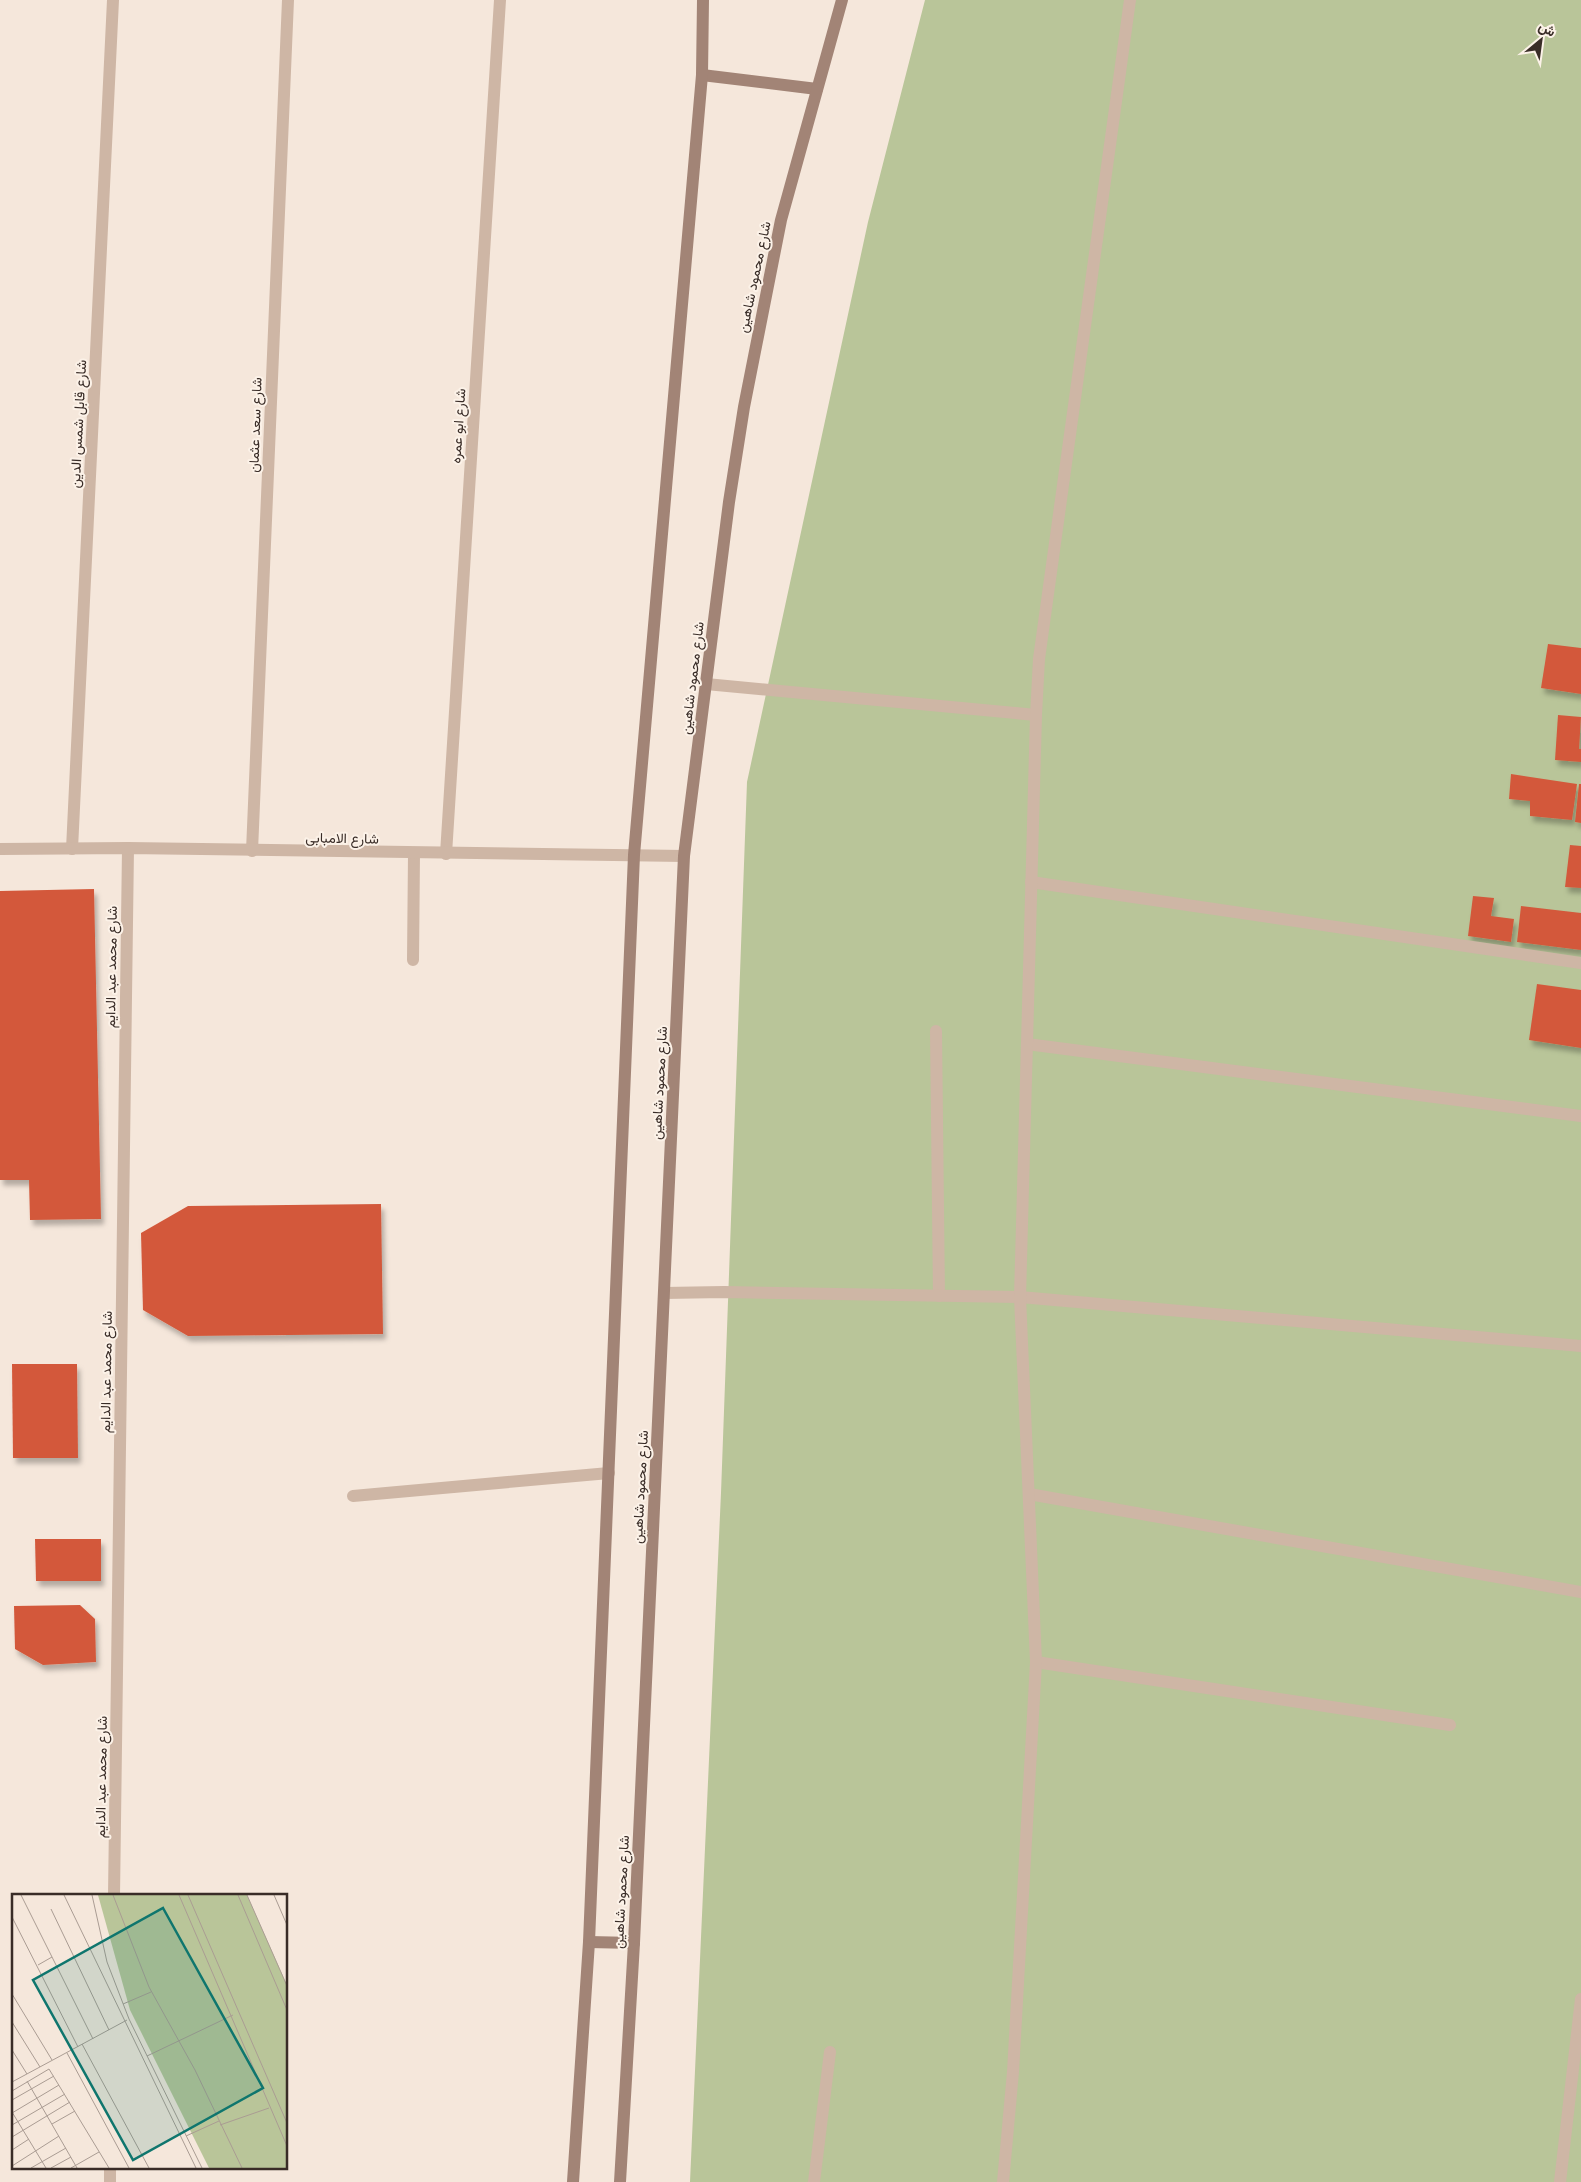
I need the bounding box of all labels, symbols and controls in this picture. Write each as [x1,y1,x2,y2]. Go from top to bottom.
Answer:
north arrow [1516,15,1566,65]
text: ش [1536,17,1559,41]
street label: شارع محمود شاهين [733,220,777,335]
street label: شارع قابل شمس الدين [66,359,92,489]
street label: شارع سعد عثمان [244,377,268,473]
street label: شارع ابو عمره [446,388,472,464]
street label: شارع محمود شاهين [676,621,710,736]
street label: شارع الامبابى [305,828,379,850]
street label: شارع محمد عبد الدايم [101,906,123,1028]
street label: شارع محمود شاهين [647,1026,673,1140]
street label: شارع محمد عبد الدايم [96,1311,118,1433]
street label: شارع محمود شاهين [628,1430,654,1544]
street label: شارع محمد عبد الدايم [91,1716,113,1838]
street label: شارع محمود شاهين [609,1835,635,1949]
inset map [12,1894,288,2170]

